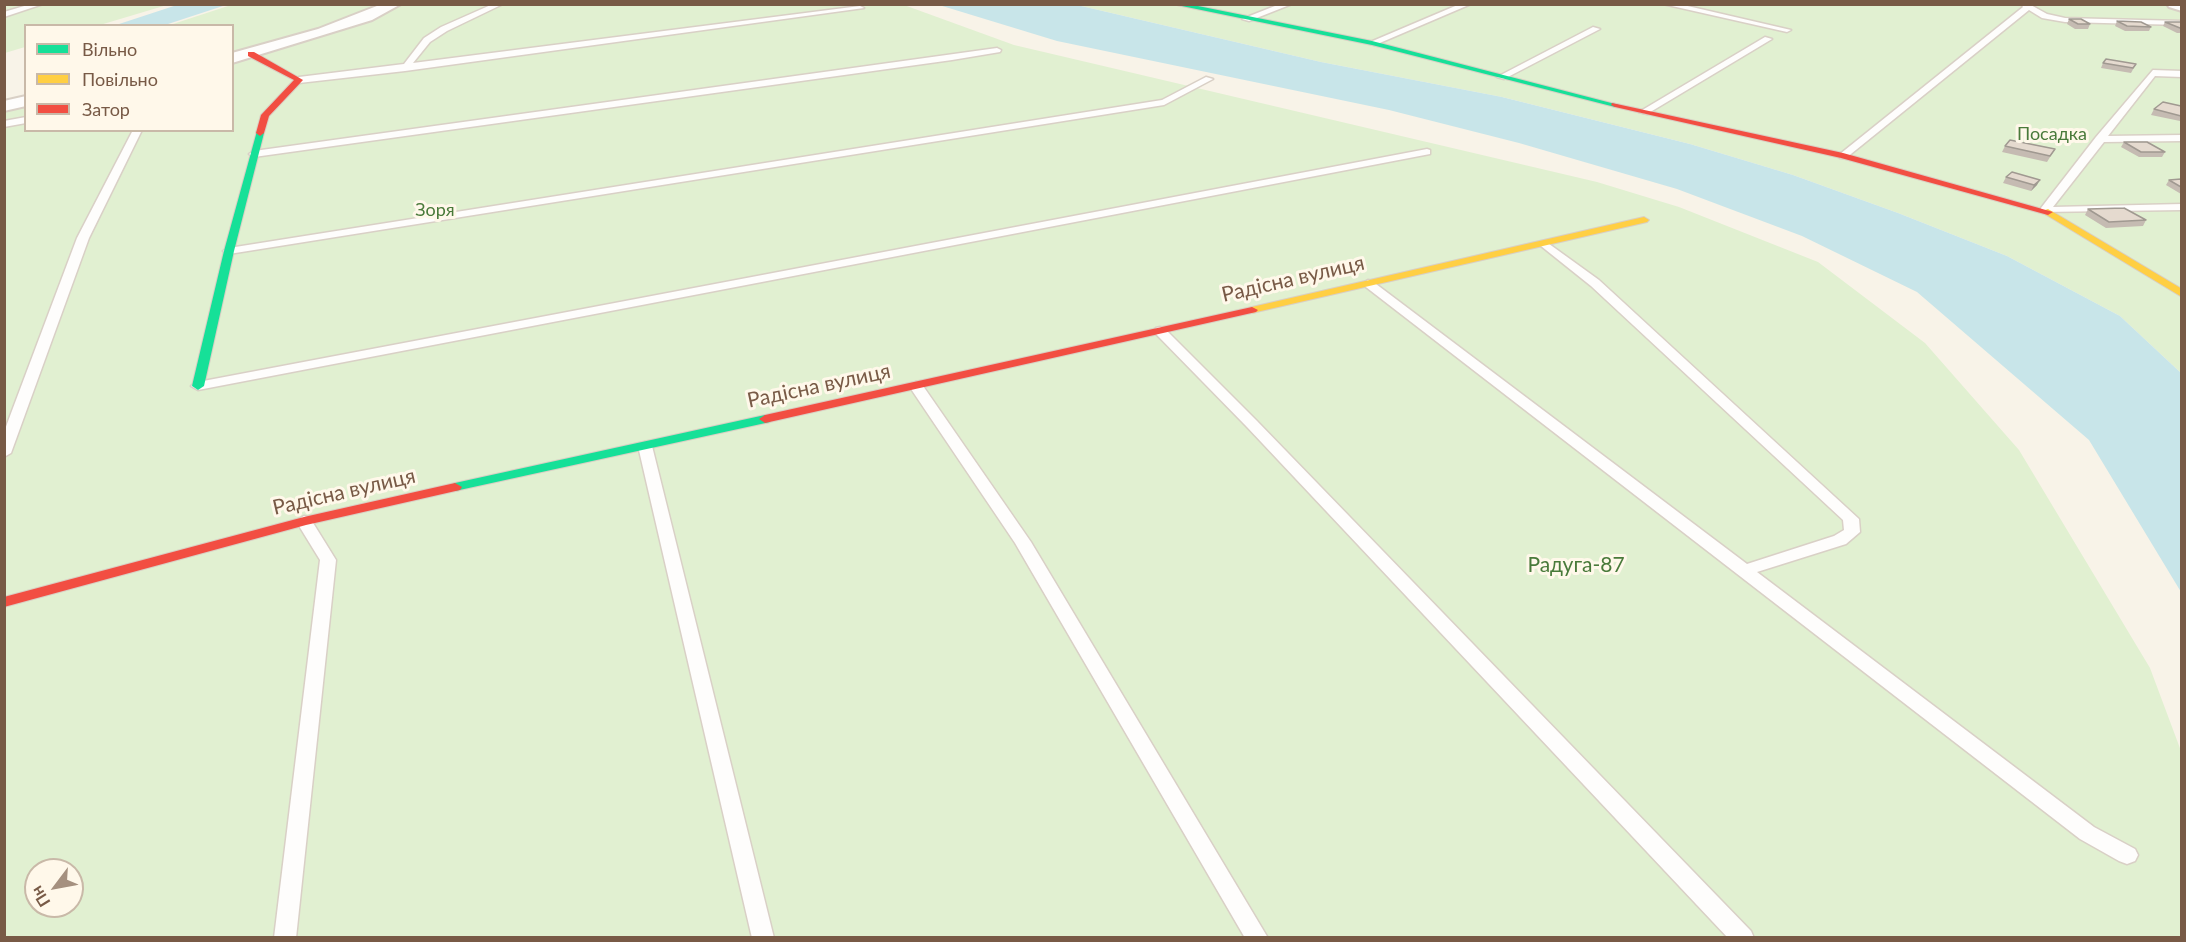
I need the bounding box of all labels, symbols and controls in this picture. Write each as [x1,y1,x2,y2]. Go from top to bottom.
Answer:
legend [24,24,234,132]
text: Вільно [82,38,137,60]
text: Повільно [82,68,158,90]
text: Затор [82,98,130,120]
park label: Посадка [2017,123,2087,145]
park label: Зоря [415,199,455,221]
street label: Радісна вулиця [1219,250,1367,308]
street label: Радісна вулиця [745,359,893,413]
street label: Радісна вулиця [270,463,418,521]
park label: Радуга-87 [1527,552,1625,578]
north arrow [24,858,84,918]
text: Пн [26,883,54,911]

